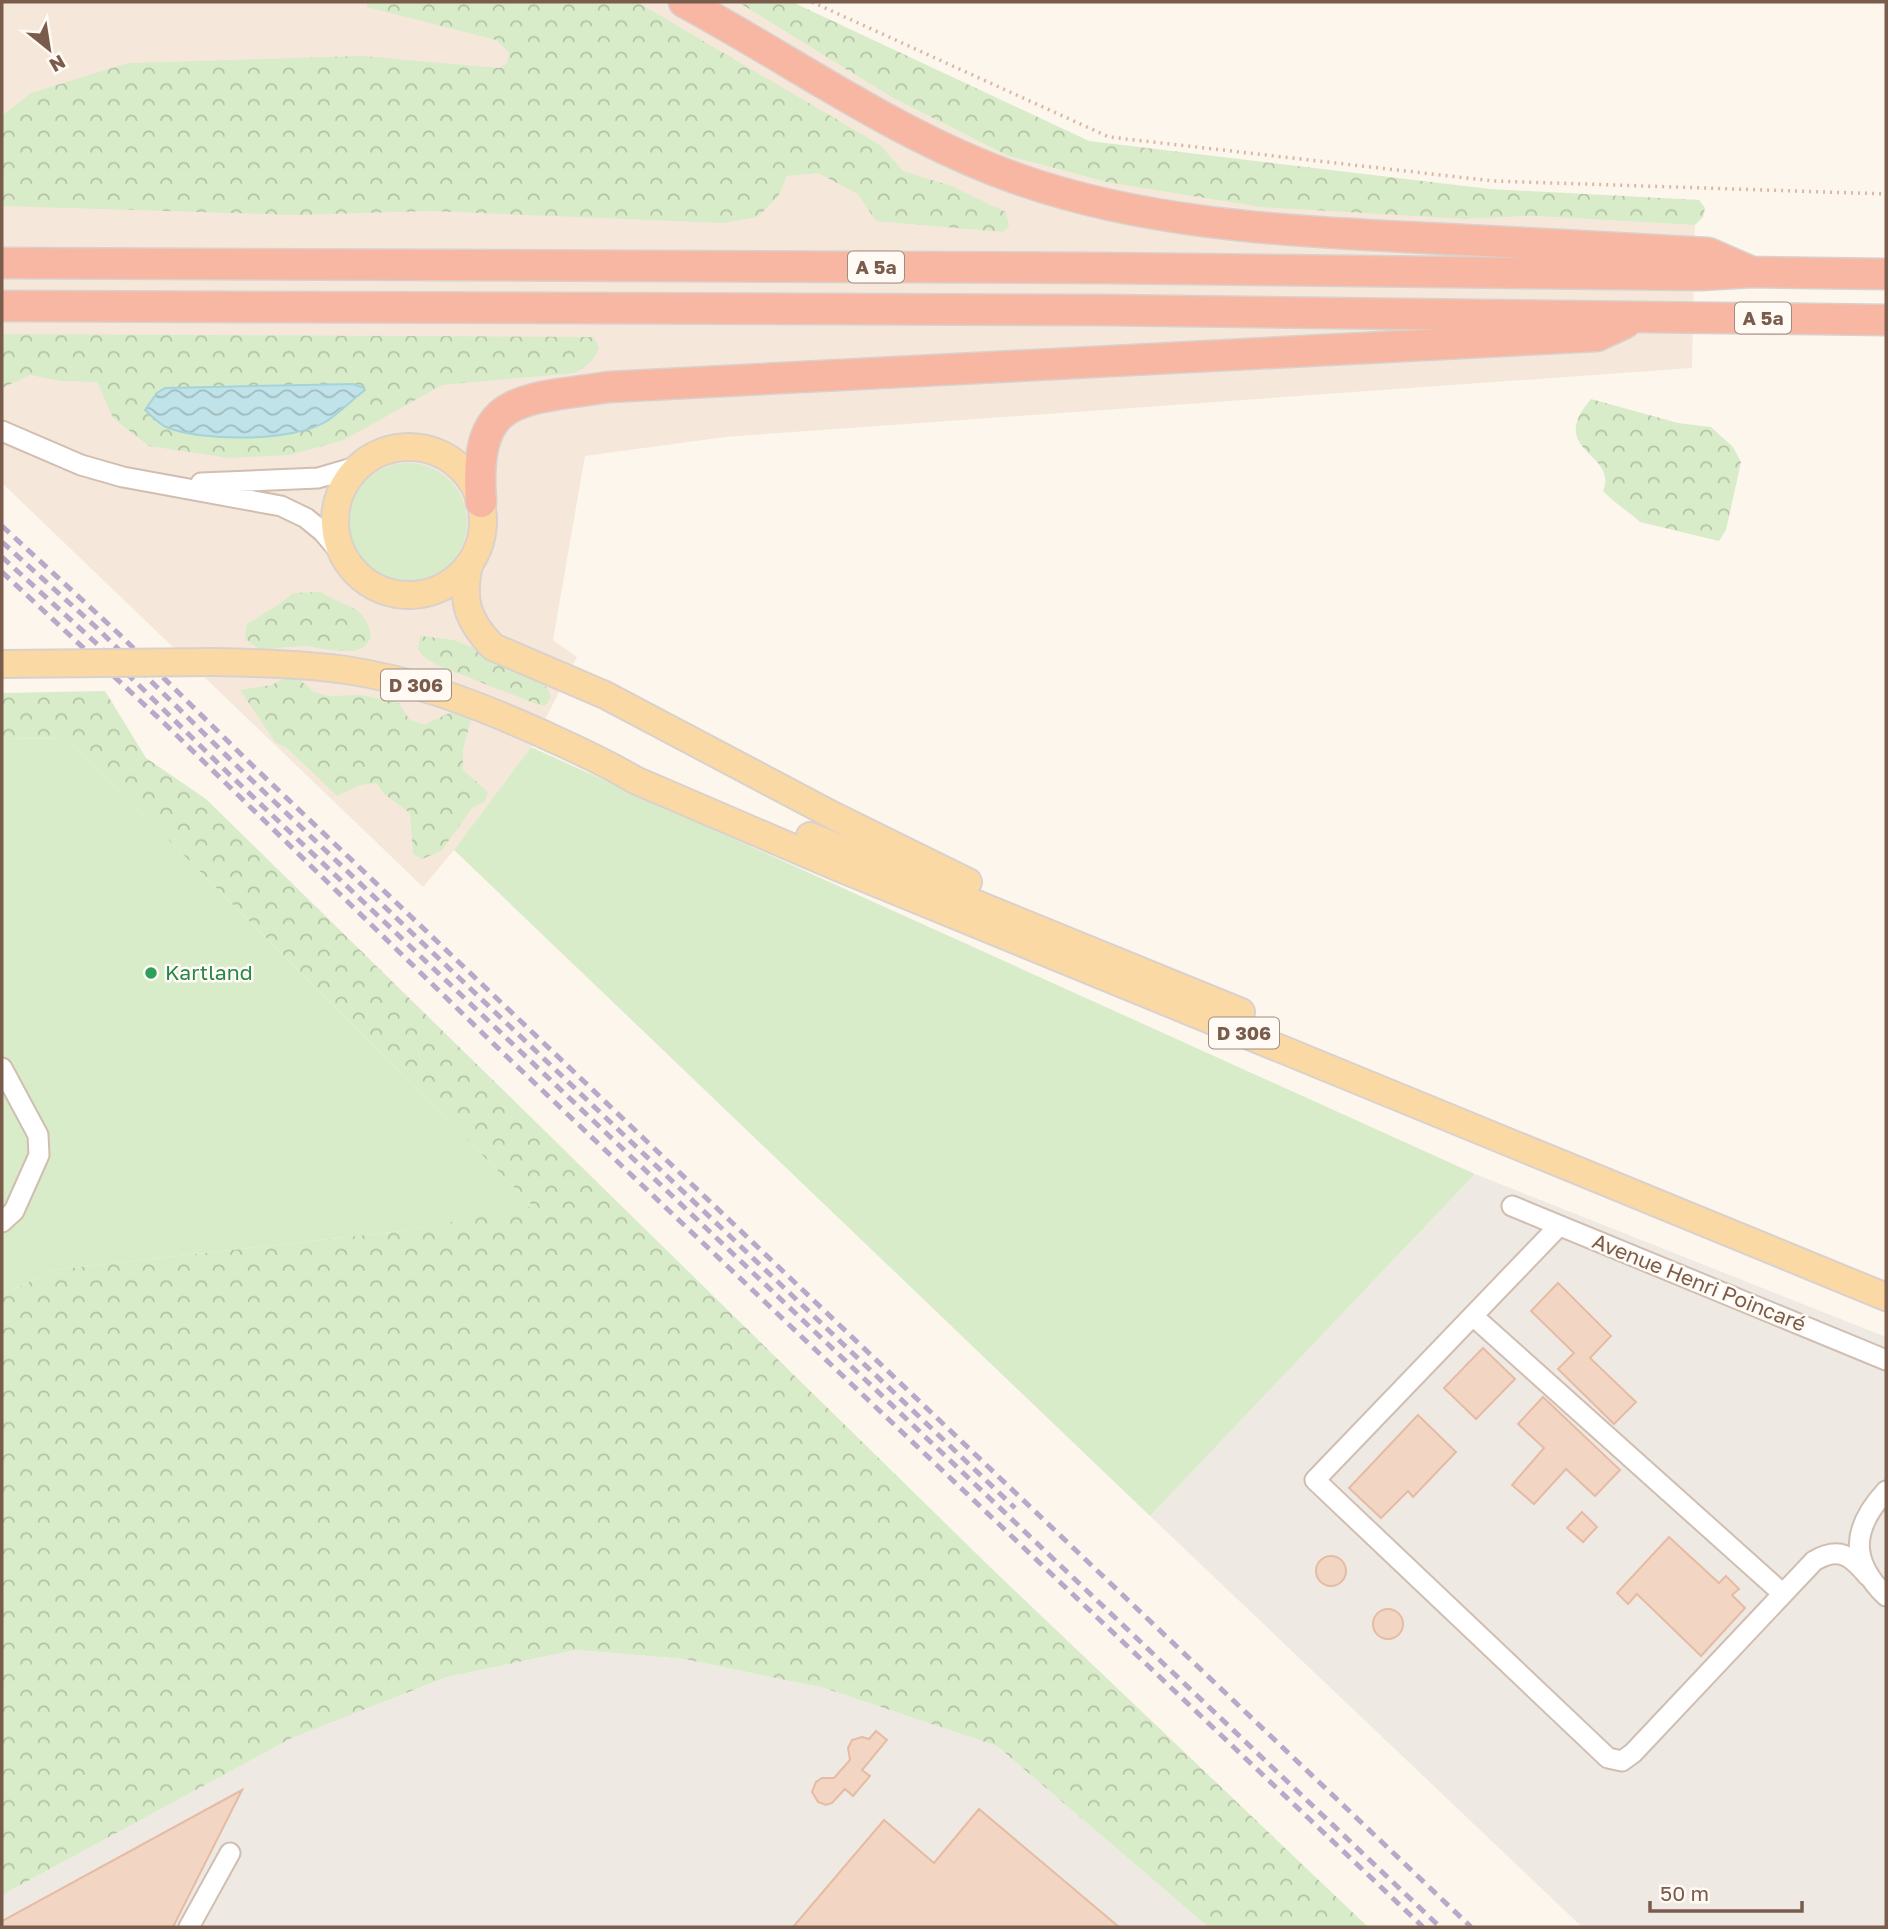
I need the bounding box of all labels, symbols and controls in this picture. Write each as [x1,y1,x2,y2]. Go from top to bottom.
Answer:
north arrow [14,14,84,84]
text: N [46,51,70,78]
road number: A 5a [848,252,904,282]
road number: A 5a [1735,302,1791,334]
road number: D 306 [381,670,451,700]
place label: Kartland [165,959,253,985]
marker: Kartland [143,965,159,981]
road number: D 306 [1209,1018,1279,1049]
street label: Avenue Henri Poincaré [1589,1227,1810,1337]
scale bar [1650,1870,1802,1914]
text: 50 m [1660,1880,1709,1906]

